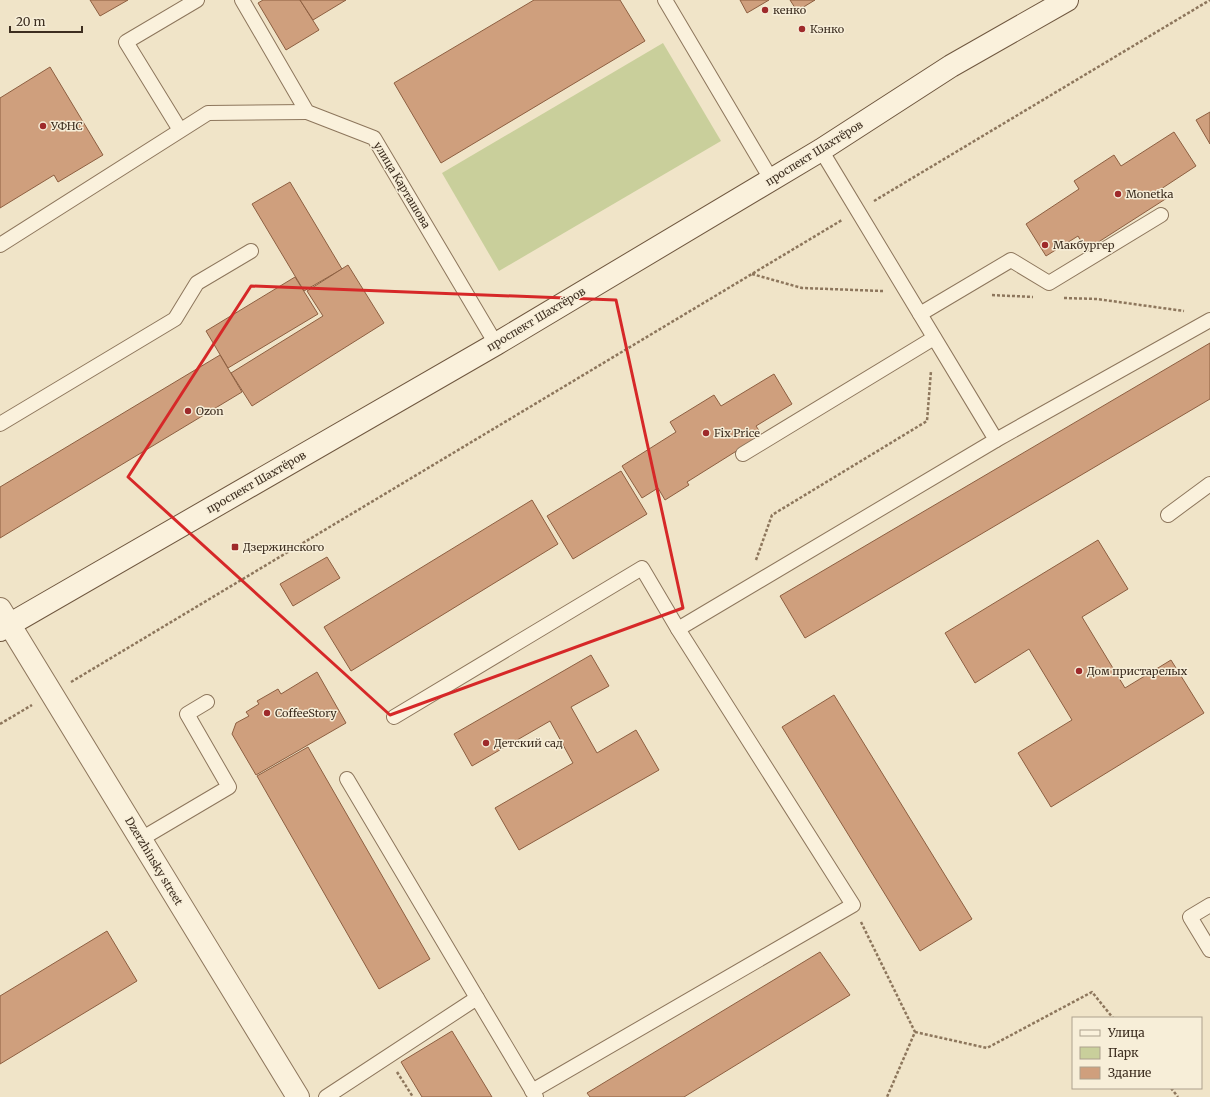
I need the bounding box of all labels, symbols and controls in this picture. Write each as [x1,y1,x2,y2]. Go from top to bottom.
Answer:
place label: кенко [773,3,807,17]
marker: кенко [760,5,770,15]
scale bar [10,8,82,34]
text: 20 m [16,14,45,29]
place label: Кэнко [810,22,845,36]
marker: Кэнко [797,24,807,34]
street label: проспект Шахтёров [763,117,866,189]
place label: УФНС [50,119,83,133]
marker: УФНС [38,121,48,131]
street label: улица Карташова [371,139,433,231]
place label: Monetka [1126,187,1173,201]
marker: Monetka [1113,189,1123,199]
place label: Макбургер [1053,238,1115,252]
marker: Макбургер [1040,240,1050,250]
street label: проспект Шахтёров [484,284,588,354]
place label: Ozon [196,404,224,418]
marker: Ozon [183,406,193,416]
place label: Fix Price [714,426,760,440]
marker: Fix Price [701,428,711,438]
street label: проспект Шахтёров [204,448,309,516]
place label: Дзержинского [243,540,325,554]
marker: Дзержинского [230,542,240,552]
place label: Дом пристарелых [1087,664,1188,678]
marker: Дом пристарелых [1074,666,1084,676]
place label: CoffeeStory [275,706,337,720]
marker: CoffeeStory [262,708,272,718]
place label: Детский сад [494,736,563,750]
marker: Детский сад [481,738,491,748]
street label: Dzerzhinsky street [122,814,186,908]
legend [1072,1017,1202,1089]
text: Улица [1107,1025,1145,1040]
text: Парк [1108,1045,1139,1060]
text: Здание [1108,1065,1151,1080]

